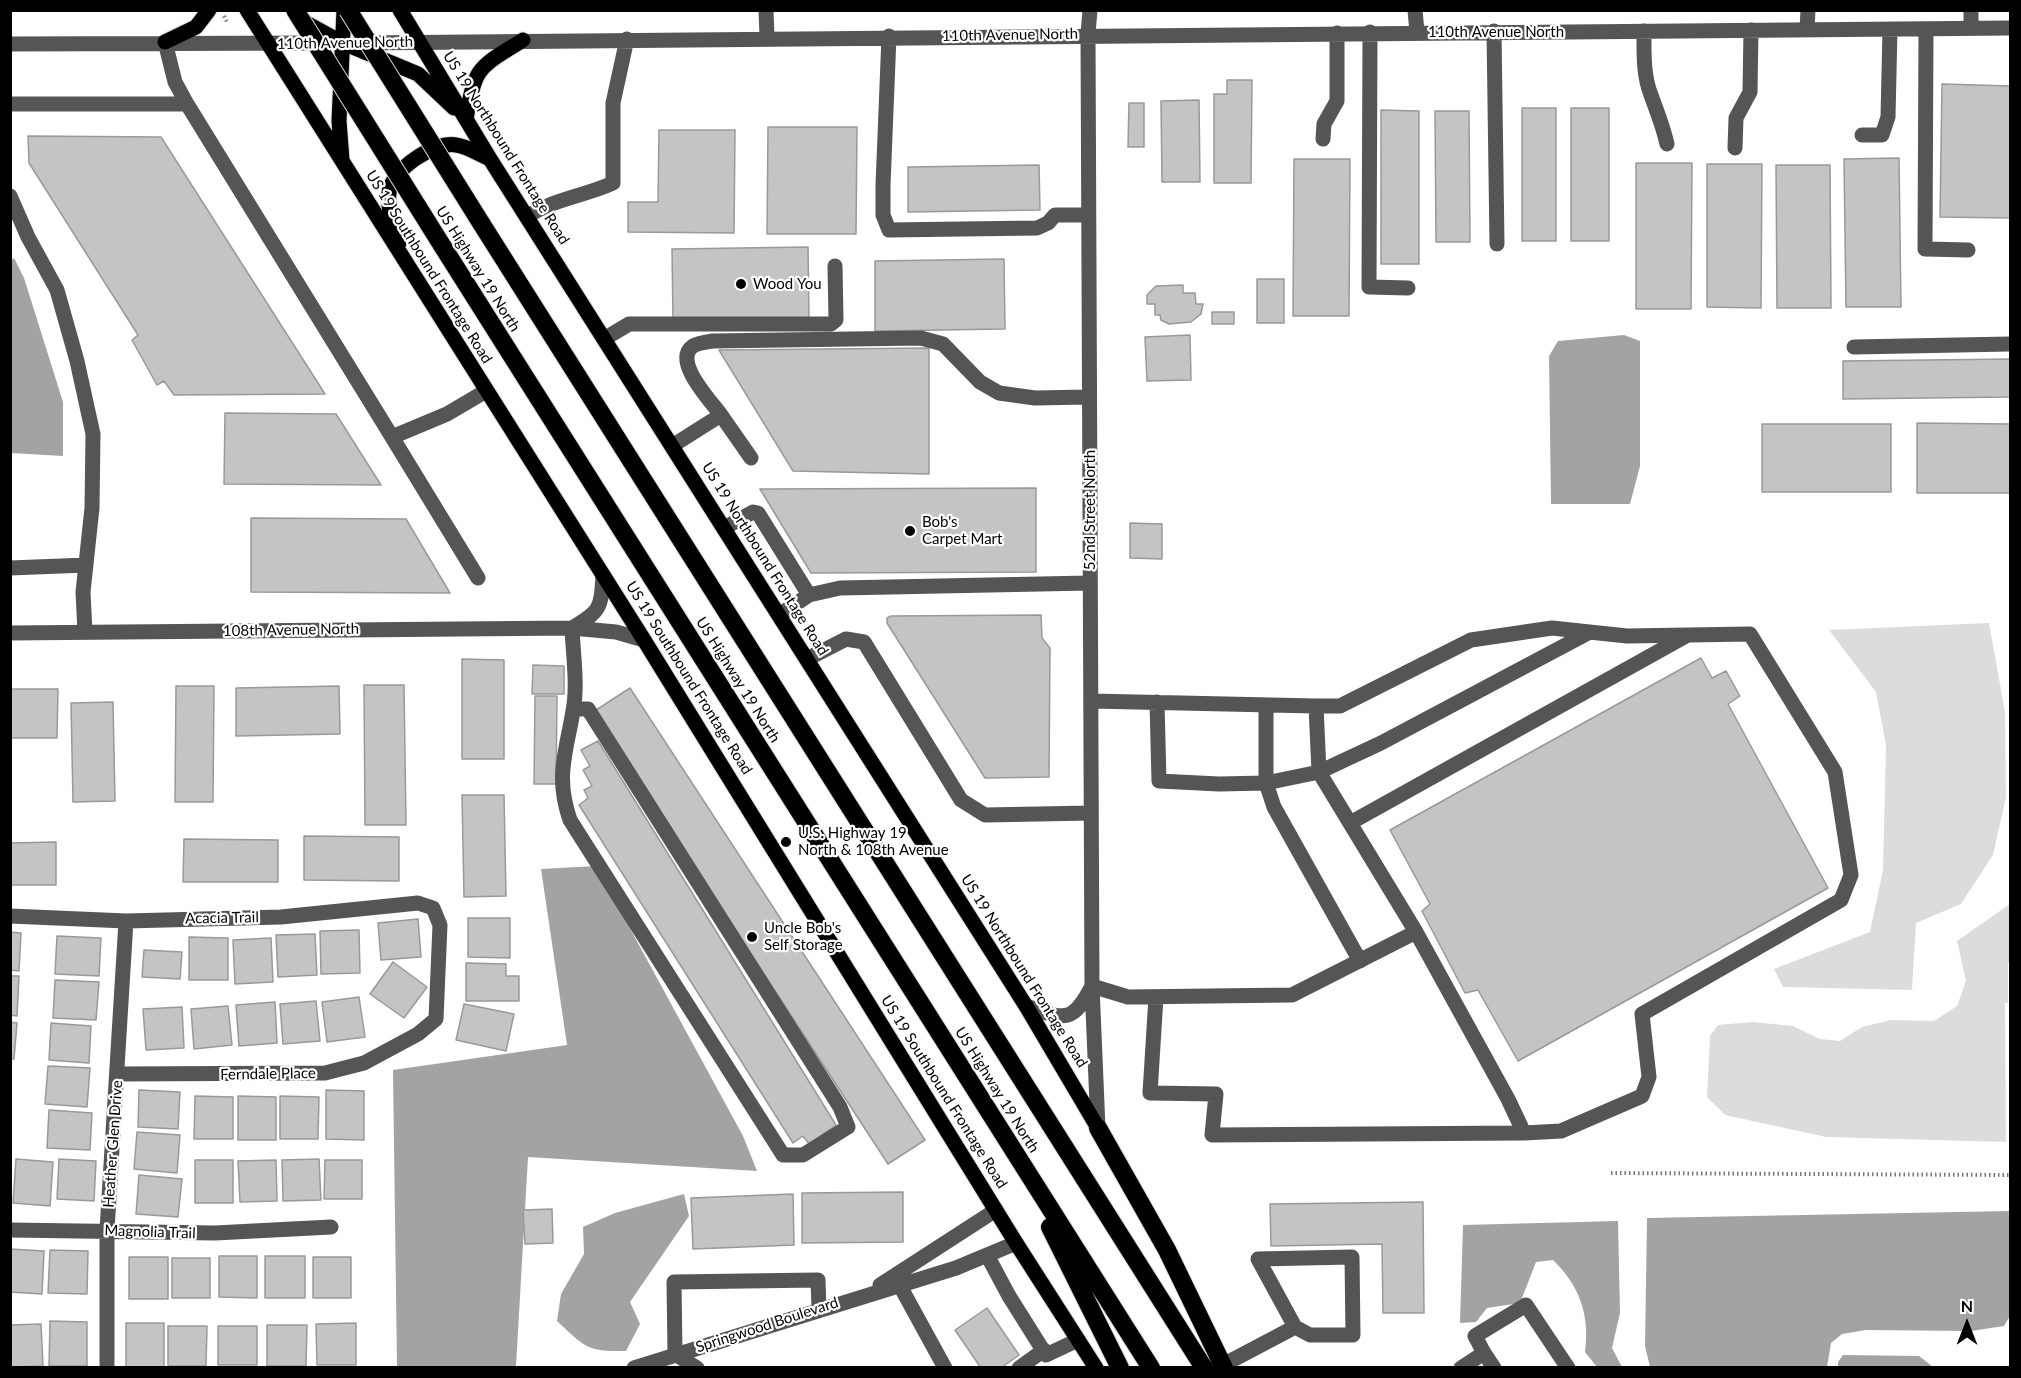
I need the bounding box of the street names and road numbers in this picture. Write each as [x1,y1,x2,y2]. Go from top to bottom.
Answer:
street label: 110th Avenue North [1428,23,1564,41]
street label: 110th Avenue North [942,25,1078,45]
street label: 110th Avenue North [277,33,413,53]
street label: US 19 Northbound Frontage Road [439,48,573,248]
street label: US 19 Southbound Frontage Road [362,167,496,367]
street label: US Highway 19 North [432,203,524,335]
street label: 52nd Street North [1081,450,1099,570]
street label: US 19 Northbound Frontage Road [698,459,832,659]
street label: US 19 Southbound Frontage Road [622,578,756,778]
street label: US Highway 19 North [692,614,784,746]
street label: 108th Avenue North [223,620,359,640]
street label: US 19 Northbound Frontage Road [957,871,1091,1071]
street label: Acacia Trail [185,908,259,928]
street label: US 19 Southbound Frontage Road [877,992,1011,1192]
street label: US Highway 19 North [951,1024,1043,1156]
street label: Ferndale Place [220,1064,316,1084]
street label: Heather Glen Drive [100,1080,126,1208]
street label: Magnolia Trail [104,1221,196,1243]
street label: Springwood Boulevard [693,1293,841,1357]

